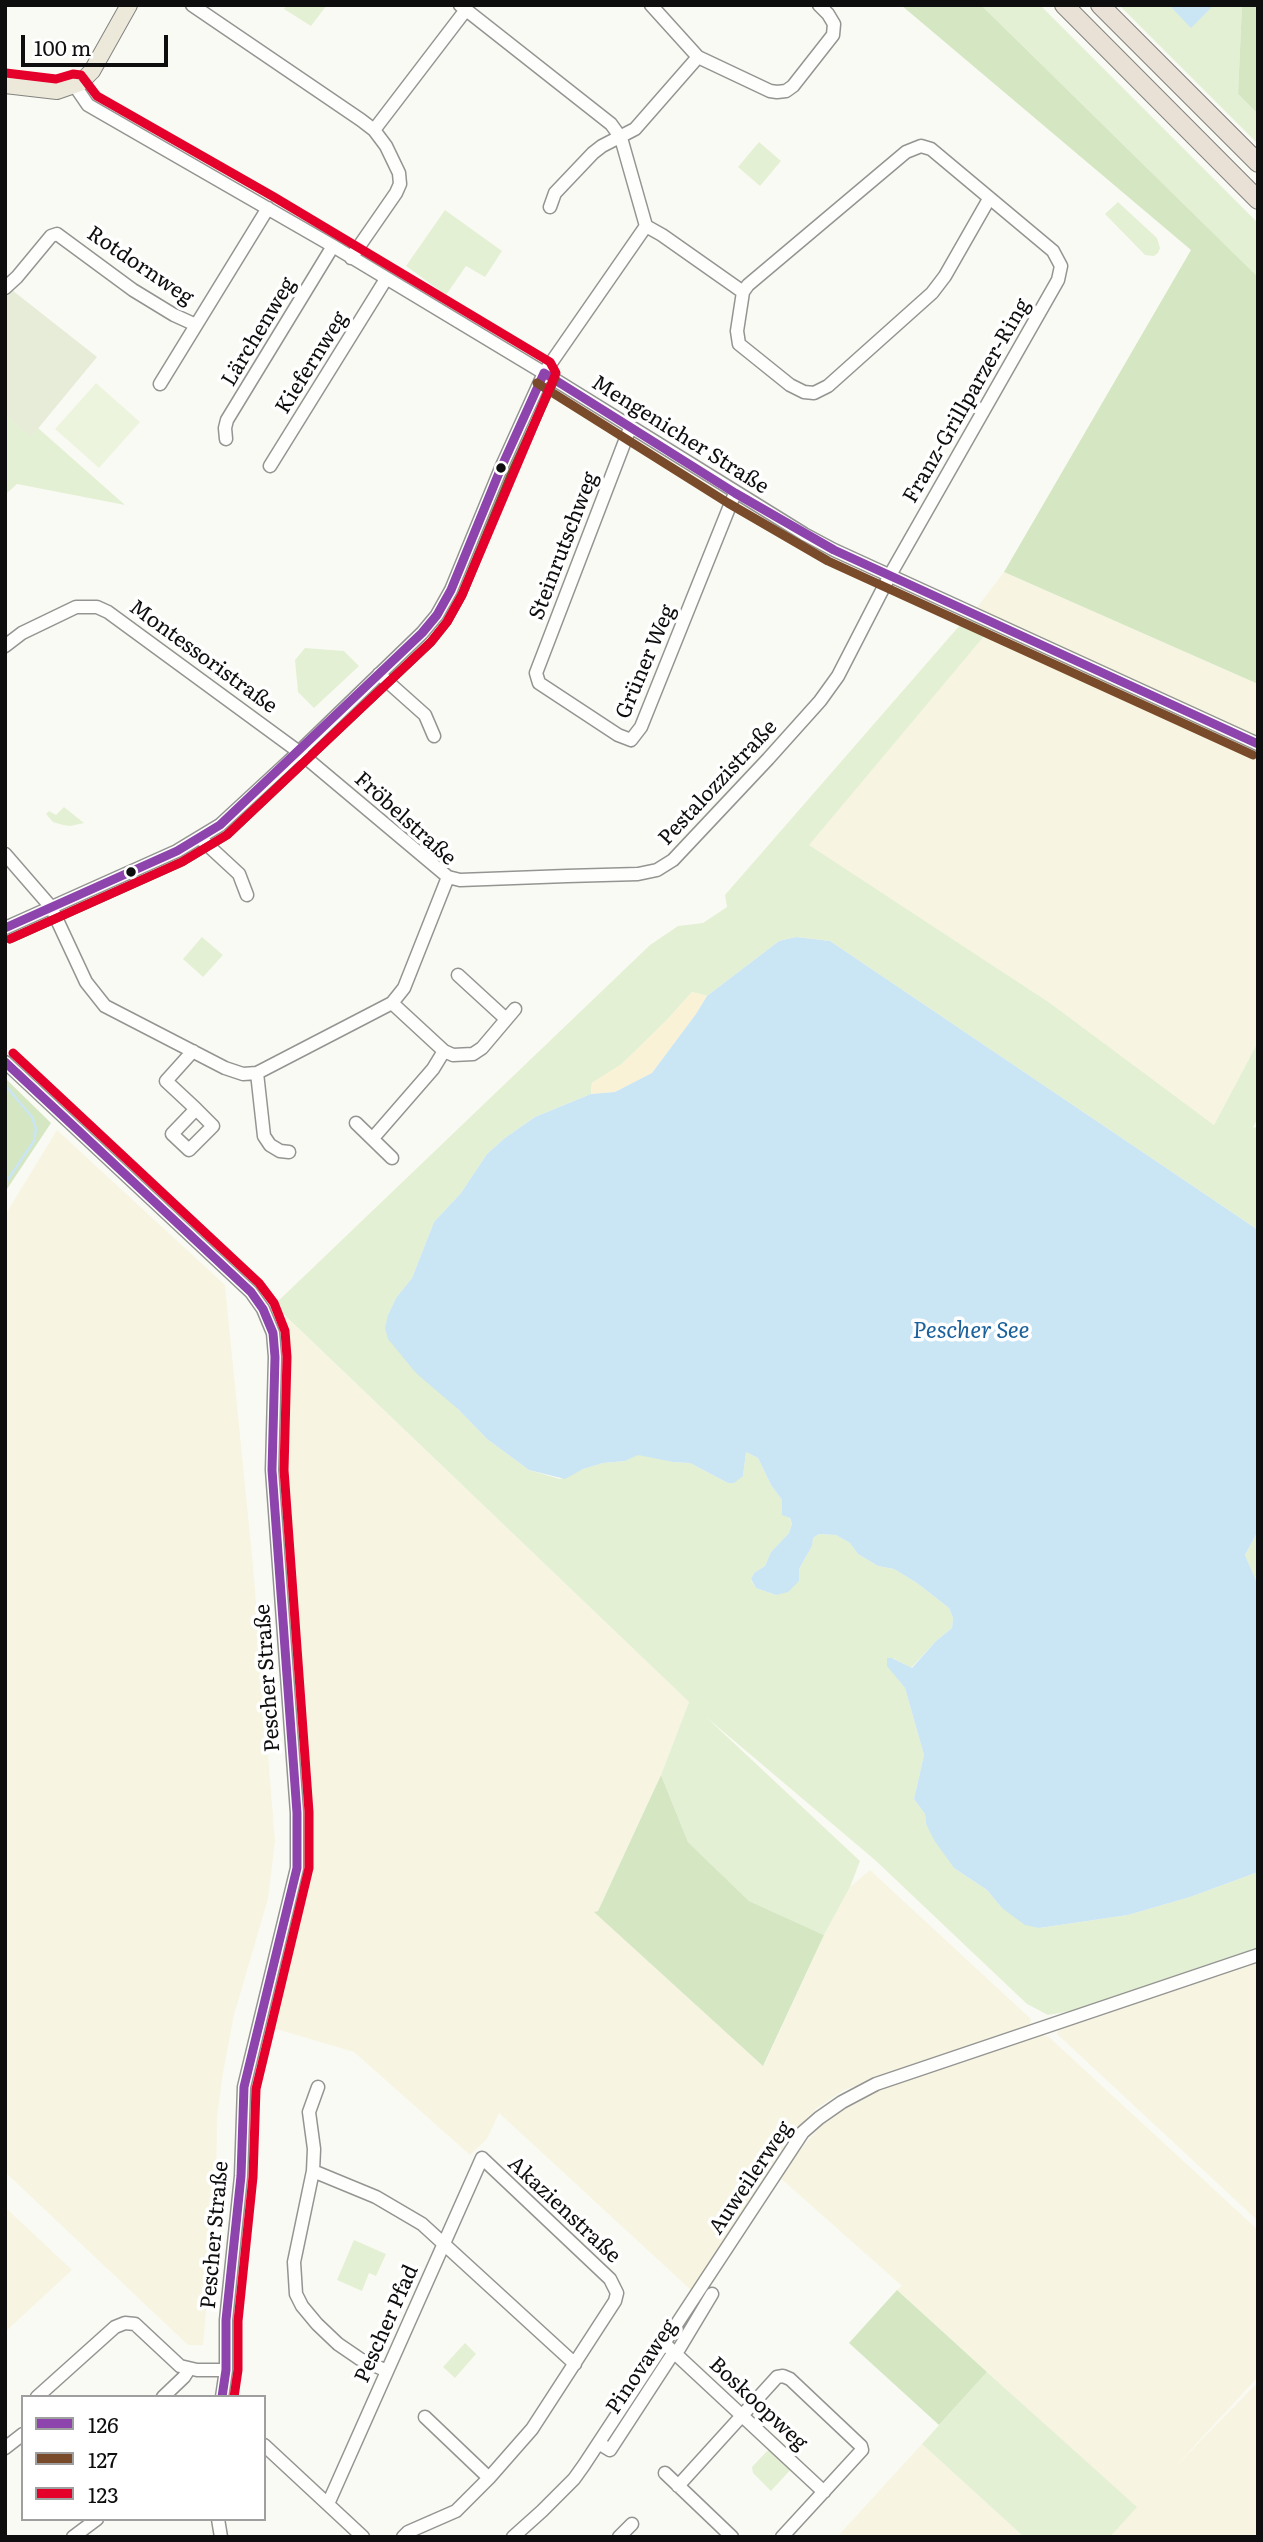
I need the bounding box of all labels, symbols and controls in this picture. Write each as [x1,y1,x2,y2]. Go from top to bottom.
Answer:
scale bar [24,21,172,65]
text: 100 m [34,31,91,62]
street label: Rotdornweg [82,221,198,311]
street label: Lärchenweg [217,273,301,391]
street label: Franz-Grillparzer-Ring [898,294,1036,508]
street label: Kiefernweg [271,307,353,419]
street label: Mengenicher Straße [587,370,773,500]
unlabelled marker [494,461,508,475]
street label: Steinrutschweg [524,469,604,623]
street label: Montessoristraße [124,595,282,719]
street label: Grüner Weg [611,601,681,723]
street label: Pestalozzistraße [653,715,783,851]
street label: Fröbelstraße [349,767,461,871]
unlabelled marker [124,865,138,879]
water label: Pescher See [912,1317,1030,1345]
street label: Pescher Straße [250,1603,286,1753]
street label: Auweilerweg [704,2117,798,2239]
street label: Akazienstraße [502,2151,626,2269]
street label: Pescher Straße [196,2160,234,2310]
street label: Pescher Pfad [350,2261,424,2387]
street label: Pinovaweg [601,2315,683,2419]
street label: Boskoopweg [704,2352,812,2456]
legend [21,2395,266,2521]
text: 126 [88,2408,118,2439]
text: 127 [88,2443,118,2474]
text: 123 [88,2478,119,2509]

